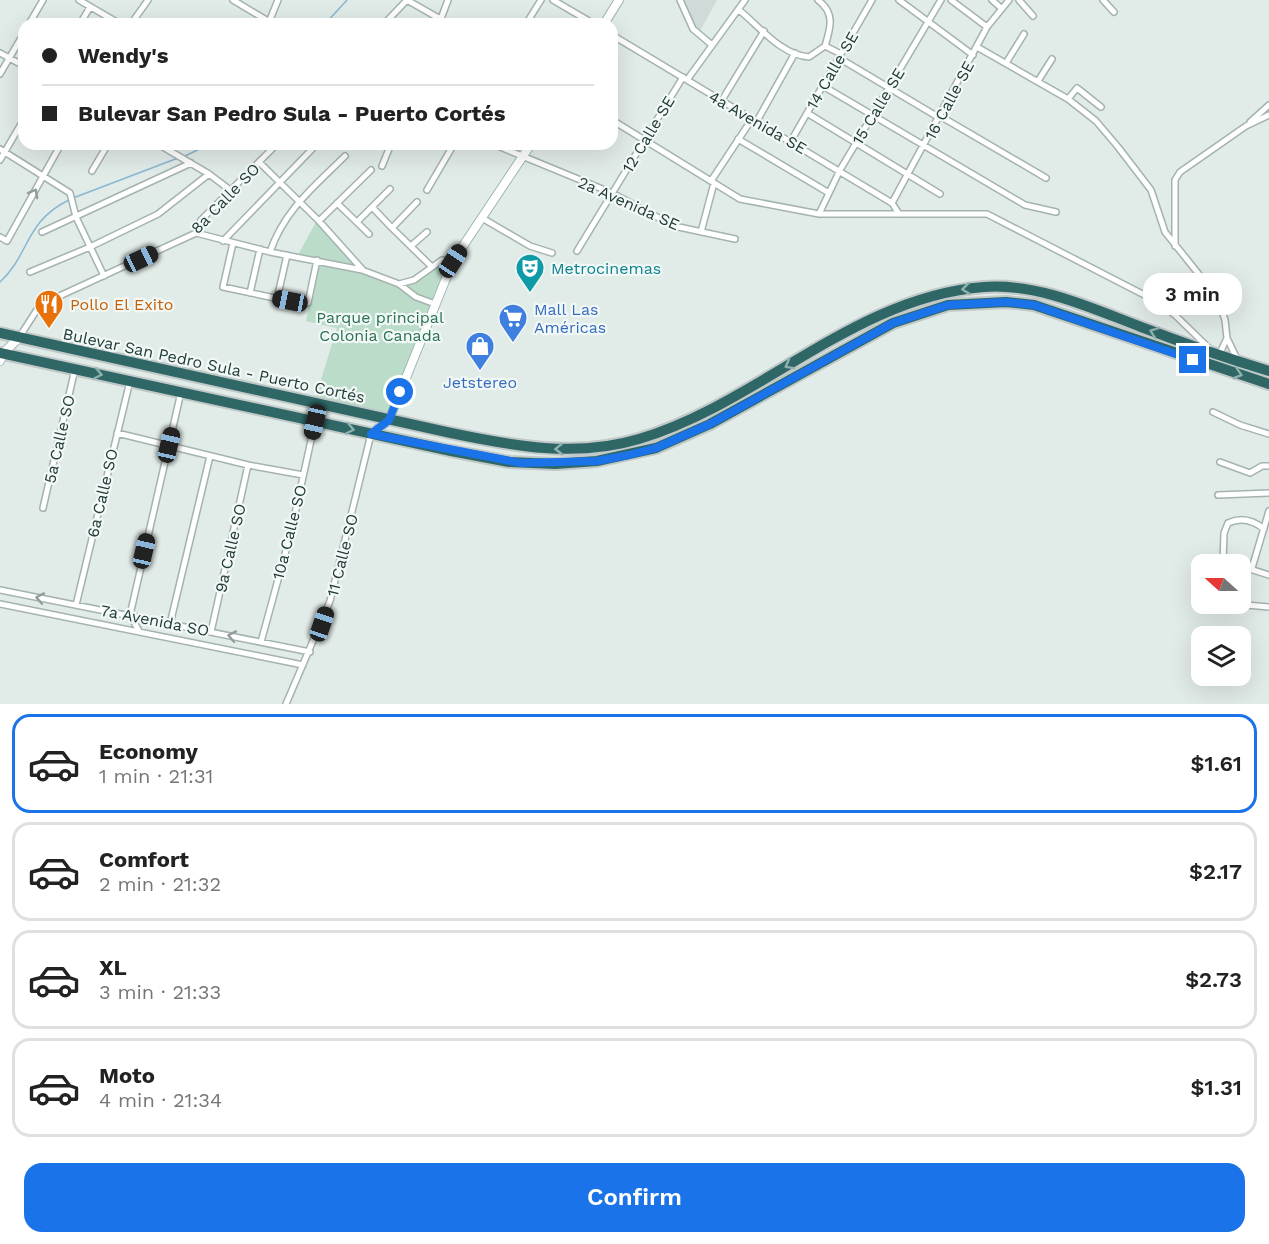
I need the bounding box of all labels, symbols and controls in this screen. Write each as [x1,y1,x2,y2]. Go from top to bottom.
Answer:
street label: 14 Calle SE [803,28,862,112]
text: Wendy's [78,43,168,68]
street label: 16 Calle SE [921,58,978,143]
street label: 15 Calle SE [848,65,909,148]
street label: 4a Avenida SE [706,87,810,158]
street label: 12 Calle SE [618,92,679,176]
text: Bulevar San Pedro Sula - Puerto Cortés [78,101,506,126]
street label: 8a Calle SO [187,159,264,238]
street label: 2a Avenida SE [575,173,683,234]
one-way arrow [26,188,38,199]
car [436,241,470,281]
car [121,243,161,275]
theatre icon: Metrocinemas [514,252,546,294]
place label: Metrocinemas [551,259,661,278]
callout: 3 min [1144,273,1242,315]
one-way arrow [962,282,971,295]
text: 3 min [1165,282,1220,306]
restaurant icon: Pollo El Exito [33,288,65,330]
car [271,289,309,313]
place label: Pollo El Exito [70,295,173,314]
place label: Mall Las Américas [534,300,606,337]
supermarket icon: Mall Las Américas [497,302,529,344]
park label: Parque principal Colonia Canada [316,308,444,345]
street label: Bulevar San Pedro Sula - Puerto Cortés [61,324,367,407]
one-way arrow [1149,326,1160,339]
shop icon: Jetstereo [464,330,496,372]
route end [1179,346,1206,373]
one-way arrow [785,358,795,370]
one-way arrow [93,367,103,380]
one-way arrow [1232,367,1243,379]
place label: Jetstereo [443,373,517,392]
route start [386,378,413,405]
street label: 5a Calle SO [40,393,79,485]
car [302,402,328,442]
one-way arrow [345,422,355,435]
car [156,425,182,465]
one-way arrow [554,443,563,455]
street label: 6a Calle SO [83,447,122,539]
street label: 10a Calle SO [269,483,310,582]
street label: 9a Calle SO [211,502,250,594]
street label: 11 Calle SO [323,512,362,599]
car [131,531,157,571]
north arrow [1191,554,1251,614]
map controls [1191,554,1251,686]
one-way arrow [36,592,46,605]
street label: 7a Avenida SO [99,601,211,640]
car [308,604,336,644]
button: layers [1191,626,1251,686]
one-way arrow [227,630,237,643]
icon: car [27,737,81,791]
text: Economy [99,739,198,764]
text: $1.61 [1191,751,1242,776]
text: 1 min · 21:31 [99,764,213,788]
icon: car [27,845,81,899]
text: Comfort [99,847,189,872]
text: $2.17 [1189,859,1242,884]
text: 2 min · 21:32 [99,872,221,896]
icon: car [27,953,81,1007]
text: XL [99,955,127,980]
text: $2.73 [1185,967,1242,992]
text: 3 min · 21:33 [99,980,221,1004]
icon: car [27,1061,81,1115]
text: Moto [99,1063,155,1088]
text: $1.31 [1191,1075,1242,1100]
text: 4 min · 21:34 [99,1088,222,1112]
button: Confirm [24,1163,1245,1232]

